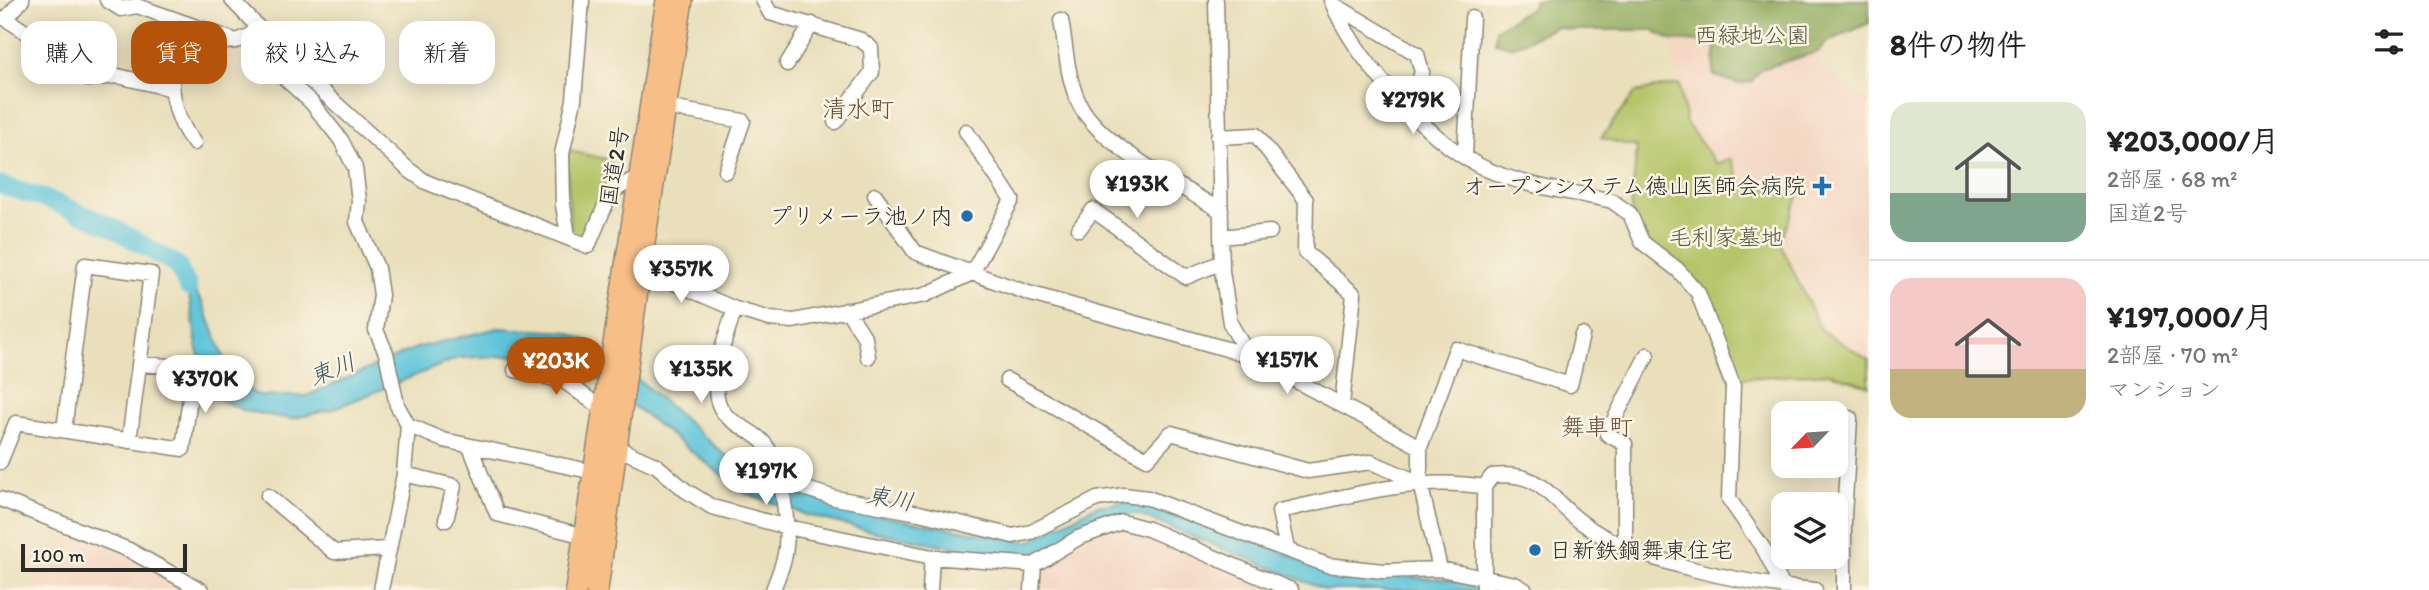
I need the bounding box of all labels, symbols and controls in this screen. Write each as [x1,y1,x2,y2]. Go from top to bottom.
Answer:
chip: 購入 [21,21,117,84]
chip: 賃貸 [131,21,227,84]
chip: 絞り込み [241,21,385,84]
chip: 新着 [399,21,495,84]
park label: 西緑地公園 [1695,21,1810,49]
icon: filters [2370,23,2408,61]
text: 8件の物件 [1890,26,2026,63]
pin: ¥279K [1364,76,1462,136]
text: ¥279K [1381,85,1445,113]
district label: 清水町 [822,94,894,123]
text: ¥203,000/月 [2107,122,2280,159]
street label: 国道2号 [594,124,634,208]
icon: home [1946,130,2030,214]
pin: ¥193K [1088,160,1186,220]
text: 2部屋 · 68 m² [2107,165,2237,193]
text: ¥193K [1106,169,1168,197]
place label: オープンシステム徳山医師会病院 [1462,172,1806,200]
marker: オープンシステム徳山医師会病院 [1812,176,1832,196]
text: 国道2号 [2107,199,2188,227]
place label: プリメーラ池ノ内 [769,202,953,230]
marker: プリメーラ池ノ内 [959,208,975,224]
park label: 毛利家墓地 [1669,223,1784,251]
pin: ¥357K [632,246,730,305]
text: ¥357K [649,254,713,282]
text: ¥197,000/月 [2107,298,2273,335]
icon: home [1946,306,2030,390]
pin: ¥157K [1238,336,1336,396]
pin: ¥203K [507,338,605,397]
text: 2部屋 · 70 m² [2107,341,2238,369]
text: ¥157K [1256,345,1318,373]
text: ¥203K [523,346,589,374]
pin: ¥135K [652,346,750,405]
water label: 東川 [304,347,360,391]
text: ¥135K [670,354,732,382]
pin: ¥370K [156,356,254,415]
text: ¥370K [172,364,238,392]
text: マンション [2107,375,2221,403]
north arrow [1771,401,1848,478]
map controls [1771,401,1848,569]
district label: 舞車町 [1561,412,1633,441]
pin: ¥197K [717,448,815,507]
text: ¥197K [735,456,797,484]
water label: 東川 [864,480,916,516]
button: layers [1771,492,1848,569]
place label: 日新鉄鋼舞東住宅 [1549,536,1733,564]
scale bar [21,541,187,573]
marker: 日新鉄鋼舞東住宅 [1527,542,1543,558]
text: 100 m [32,544,84,567]

